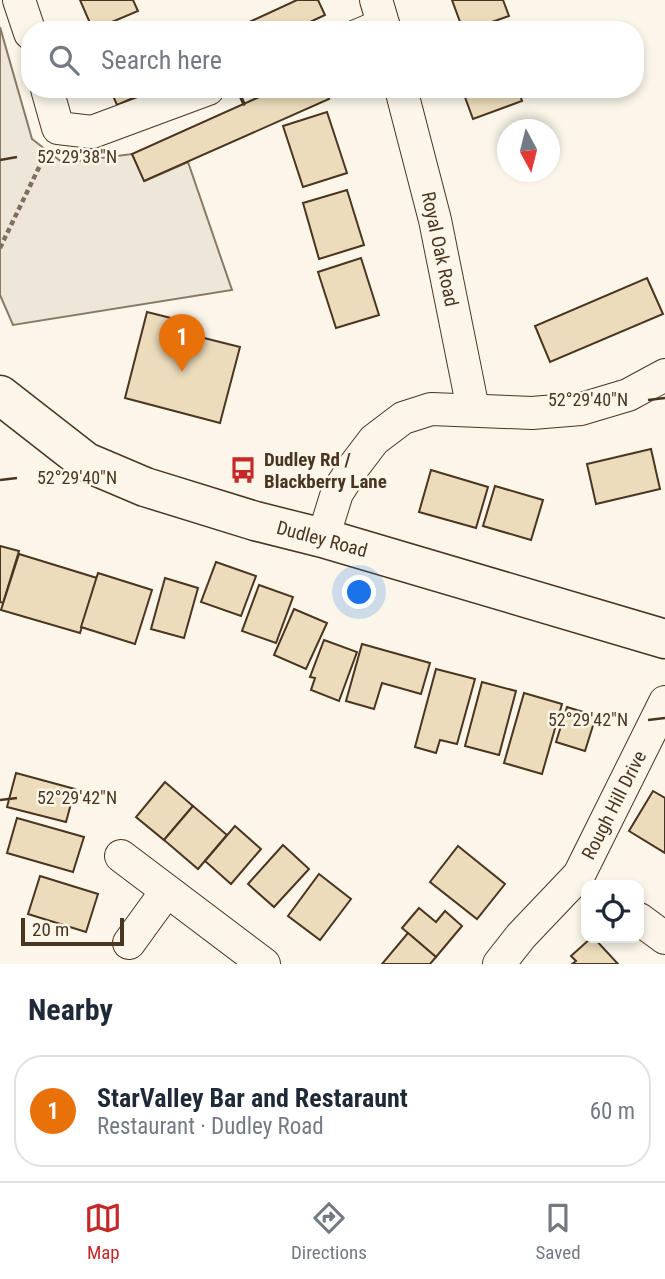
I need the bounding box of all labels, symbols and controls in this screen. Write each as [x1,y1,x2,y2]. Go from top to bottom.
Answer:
search box [21,21,644,98]
icon: search [45,41,83,79]
text: Search here [101,45,222,75]
north arrow [497,119,560,182]
text: 52°29'38"N [37,146,117,167]
street label: Royal Oak Road [417,190,463,308]
pin: 1 [159,314,205,372]
text: 52°29'40"N [548,389,628,410]
place label: Dudley Rd / Blackberry Lane [264,448,387,493]
bus stop icon: Dudley Rd / Blackberry Lane [228,455,258,485]
text: 52°29'40"N [37,467,117,488]
street label: Dudley Road [274,516,370,562]
your location [342,575,376,609]
text: 52°29'42"N [548,709,628,730]
street label: Rough Hill Drive [577,747,651,863]
text: 52°29'42"N [37,787,117,808]
map controls [581,880,644,943]
button: locate [581,880,644,943]
scale bar [21,915,124,947]
text: 20 m [32,918,69,941]
text: Nearby [28,992,113,1027]
text: StarValley Bar and Restaraunt [97,1083,408,1113]
text: 1 [47,1098,59,1125]
text: 60 m [590,1098,635,1125]
text: Restaurant · Dudley Road [97,1113,324,1140]
tab: Map [84,1199,122,1264]
tab: Directions [291,1199,367,1264]
tab: Saved [535,1199,581,1264]

